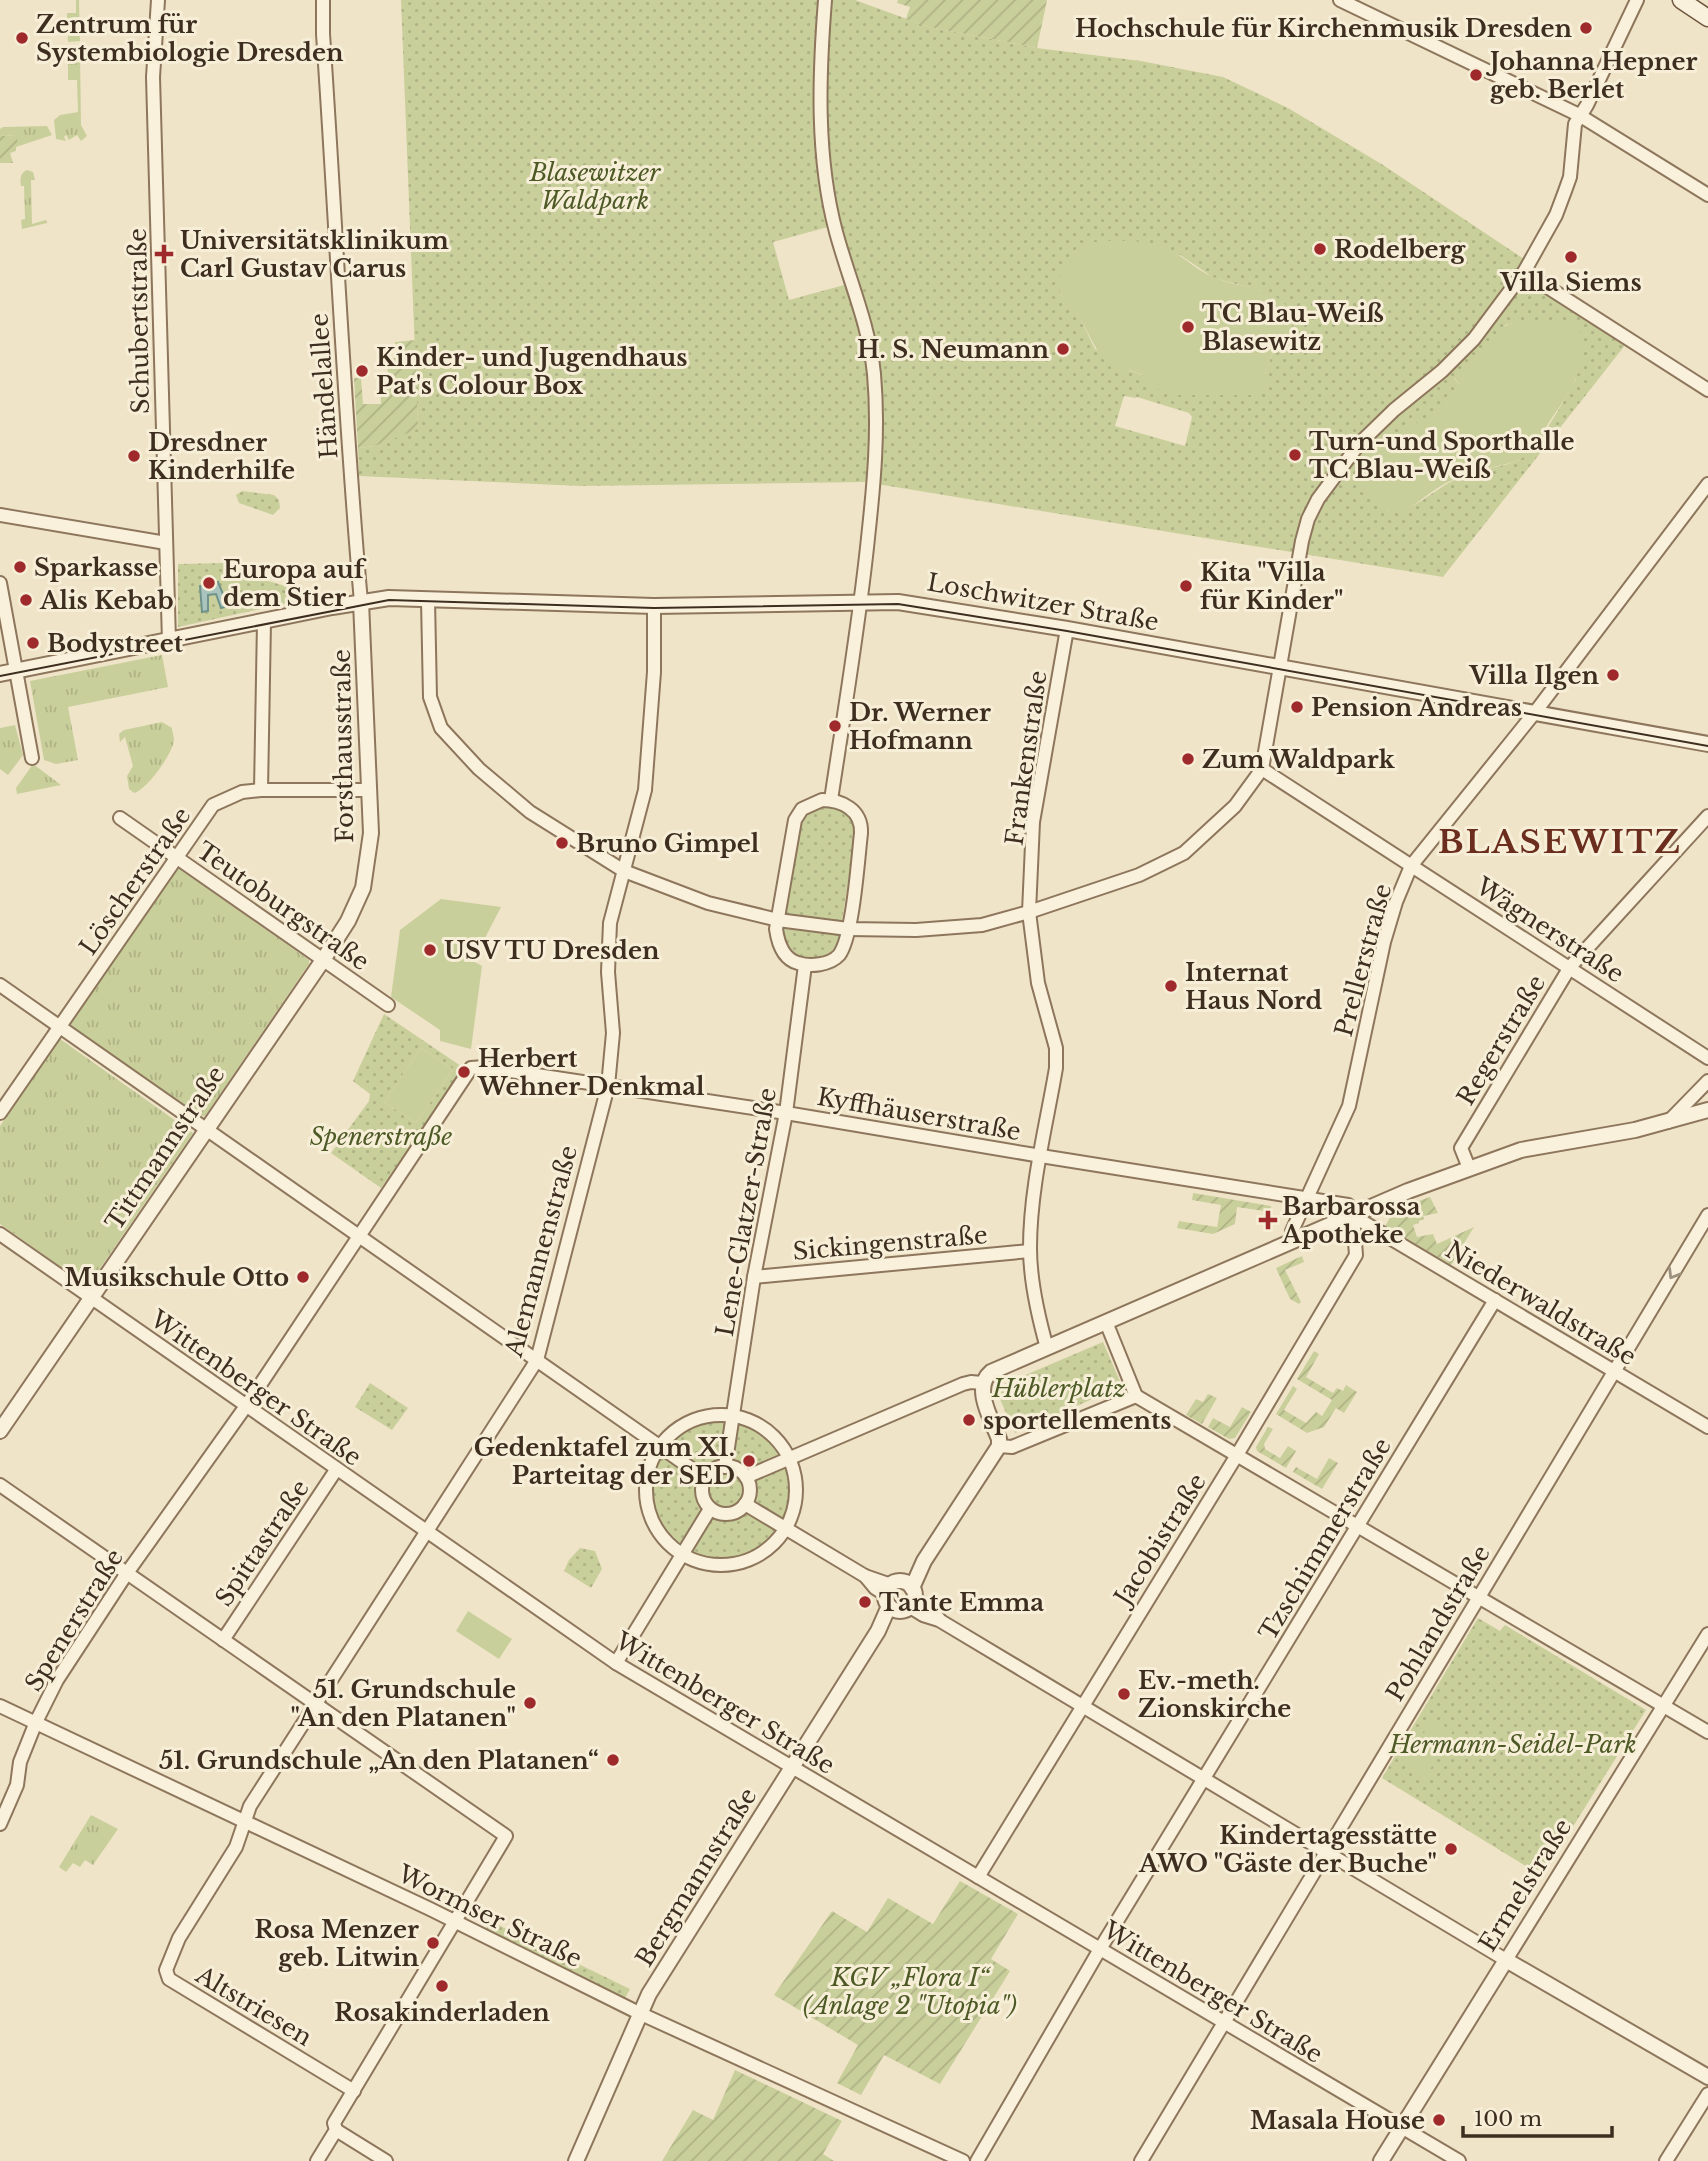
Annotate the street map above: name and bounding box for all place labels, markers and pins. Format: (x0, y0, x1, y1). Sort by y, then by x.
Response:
place label: Zentrum für Systembiologie Dresden (36, 10, 344, 67)
place label: Hochschule für Kirchenmusik Dresden (1075, 14, 1573, 43)
marker: Hochschule für Kirchenmusik Dresden (1578, 20, 1594, 36)
marker: Zentrum für Systembiologie Dresden (14, 30, 30, 46)
place label: Johanna Hepner geb. Berlet (1485, 47, 1698, 104)
marker: Johanna Hepner geb. Berlet (1468, 67, 1484, 83)
place label: Universitätsklinikum Carl Gustav Carus (180, 226, 449, 283)
place label: Rodelberg (1334, 235, 1467, 264)
marker: Rodelberg (1312, 241, 1328, 257)
marker: Universitätsklinikum Carl Gustav Carus (154, 244, 174, 264)
marker: Villa Siems (1563, 249, 1579, 265)
place label: Villa Siems (1499, 268, 1642, 297)
place label: TC Blau-Weiß Blasewitz (1202, 299, 1383, 356)
marker: TC Blau-Weiß Blasewitz (1180, 319, 1196, 335)
place label: H. S. Neumann (857, 335, 1050, 364)
marker: H. S. Neumann (1055, 341, 1071, 357)
place label: Kinder- und Jugendhaus Pat's Colour Box (376, 343, 687, 400)
marker: Kinder- und Jugendhaus Pat's Colour Box (354, 363, 370, 379)
place label: Turn-und Sporthalle TC Blau-Weiß (1309, 427, 1575, 484)
place label: Dresdner Kinderhilfe (148, 428, 295, 485)
marker: Turn-und Sporthalle TC Blau-Weiß (1287, 447, 1303, 463)
marker: Dresdner Kinderhilfe (126, 448, 142, 464)
place label: Sparkasse (34, 553, 158, 582)
place label: Europa auf dem Stier (223, 555, 367, 612)
place label: Kita "Villa für Kinder" (1200, 558, 1343, 615)
marker: Sparkasse (12, 559, 28, 575)
marker: Europa auf dem Stier (201, 575, 217, 591)
marker: Kita "Villa für Kinder" (1178, 578, 1194, 594)
place label: Alis Kebab (39, 586, 174, 615)
marker: Alis Kebab (18, 592, 34, 608)
place label: Bodystreet (47, 629, 184, 658)
marker: Bodystreet (25, 635, 41, 651)
place label: Villa Ilgen (1468, 661, 1600, 690)
marker: Villa Ilgen (1605, 667, 1621, 683)
place label: Pension Andreas (1311, 693, 1522, 722)
place label: Dr. Werner Hofmann (849, 698, 991, 755)
marker: Pension Andreas (1289, 699, 1305, 715)
marker: Dr. Werner Hofmann (827, 718, 843, 734)
place label: Zum Waldpark (1202, 745, 1396, 774)
marker: Zum Waldpark (1180, 751, 1196, 767)
place label: Bruno Gimpel (576, 829, 760, 858)
marker: Bruno Gimpel (554, 835, 570, 851)
place label: USV TU Dresden (444, 936, 660, 965)
marker: USV TU Dresden (422, 942, 438, 958)
place label: Internat Haus Nord (1185, 958, 1323, 1015)
marker: Internat Haus Nord (1163, 978, 1179, 994)
place label: Herbert Wehner Denkmal (477, 1044, 705, 1101)
marker: Herbert Wehner Denkmal (456, 1064, 472, 1080)
place label: Barbarossa Apotheke (1281, 1192, 1421, 1249)
marker: Barbarossa Apotheke (1260, 1212, 1276, 1228)
place label: Musikschule Otto (65, 1263, 289, 1292)
marker: Musikschule Otto (295, 1269, 311, 1285)
place label: sportellements (983, 1406, 1171, 1435)
marker: sportellements (961, 1412, 977, 1428)
place label: Gedenktafel zum XI. Parteitag der SED (474, 1433, 735, 1490)
marker: Gedenktafel zum XI. Parteitag der SED (741, 1453, 757, 1469)
place label: Tante Emma (879, 1588, 1044, 1617)
marker: Tante Emma (857, 1594, 873, 1610)
place label: Ev.-meth. Zionskirche (1138, 1666, 1291, 1723)
place label: 51. Grundschule "An den Platanen" (290, 1675, 516, 1732)
marker: Ev.-meth. Zionskirche (1116, 1686, 1132, 1702)
marker: 51. Grundschule "An den Platanen" (522, 1695, 538, 1711)
place label: 51. Grundschule „An den Platanen“ (159, 1746, 599, 1775)
marker: 51. Grundschule „An den Platanen“ (605, 1752, 621, 1768)
place label: Kindertagesstätte AWO "Gäste der Buche" (1138, 1821, 1437, 1878)
marker: Kindertagesstätte AWO "Gäste der Buche" (1443, 1841, 1459, 1857)
place label: Rosa Menzer geb. Litwin (254, 1915, 420, 1972)
marker: Rosa Menzer geb. Litwin (425, 1935, 441, 1951)
marker: Rosakinderladen (434, 1978, 450, 1994)
place label: Rosakinderladen (334, 1998, 550, 2027)
place label: Masala House (1250, 2106, 1425, 2135)
marker: Masala House (1431, 2112, 1447, 2128)

